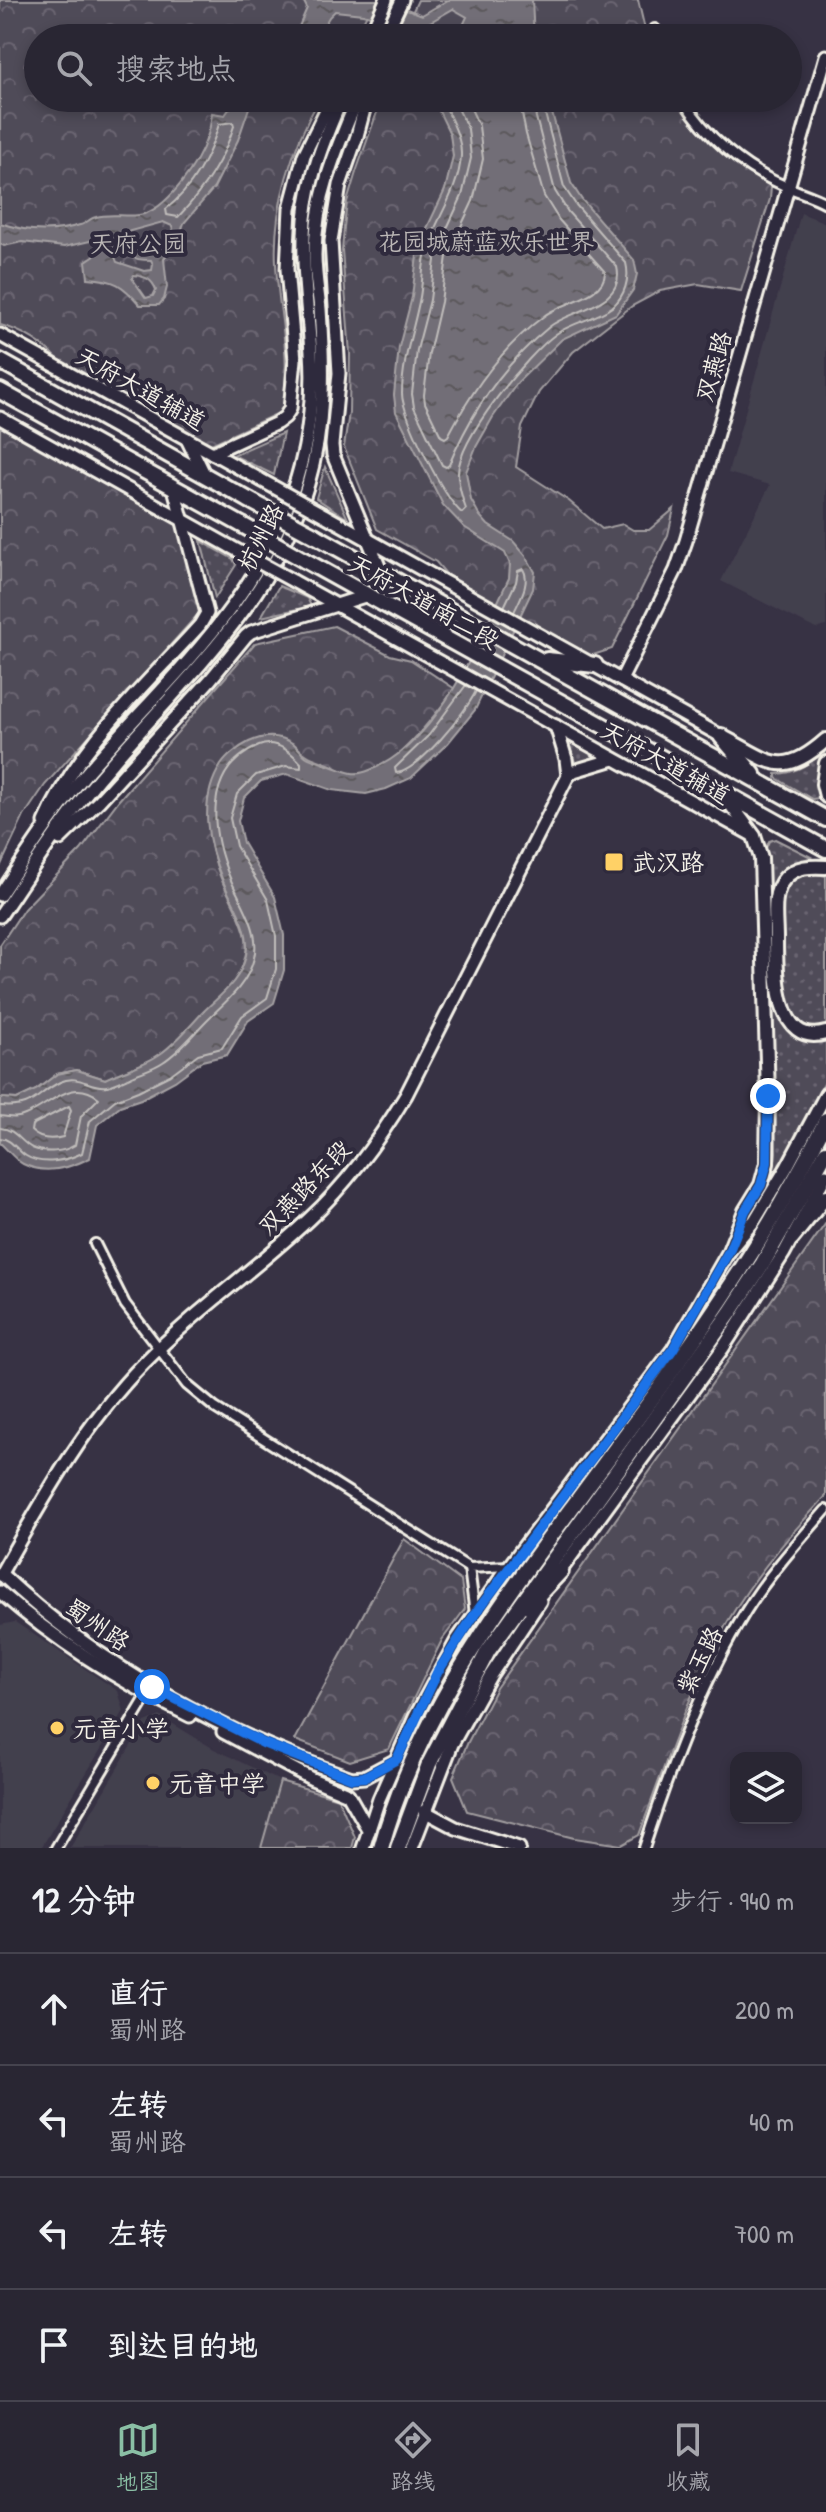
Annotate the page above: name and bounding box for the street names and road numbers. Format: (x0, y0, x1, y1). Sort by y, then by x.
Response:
street label: 双燕路 (688, 327, 738, 405)
street label: 天府大道辅道 (70, 339, 212, 437)
street label: 杭州路 (229, 498, 291, 576)
street label: 天府大道南二段 (343, 546, 505, 656)
street label: 天府大道辅道 (595, 713, 737, 811)
street label: 双燕路东段 (251, 1133, 357, 1241)
street label: 蜀州路 (59, 1590, 137, 1658)
street label: 紫玉路 (668, 1621, 730, 1699)

